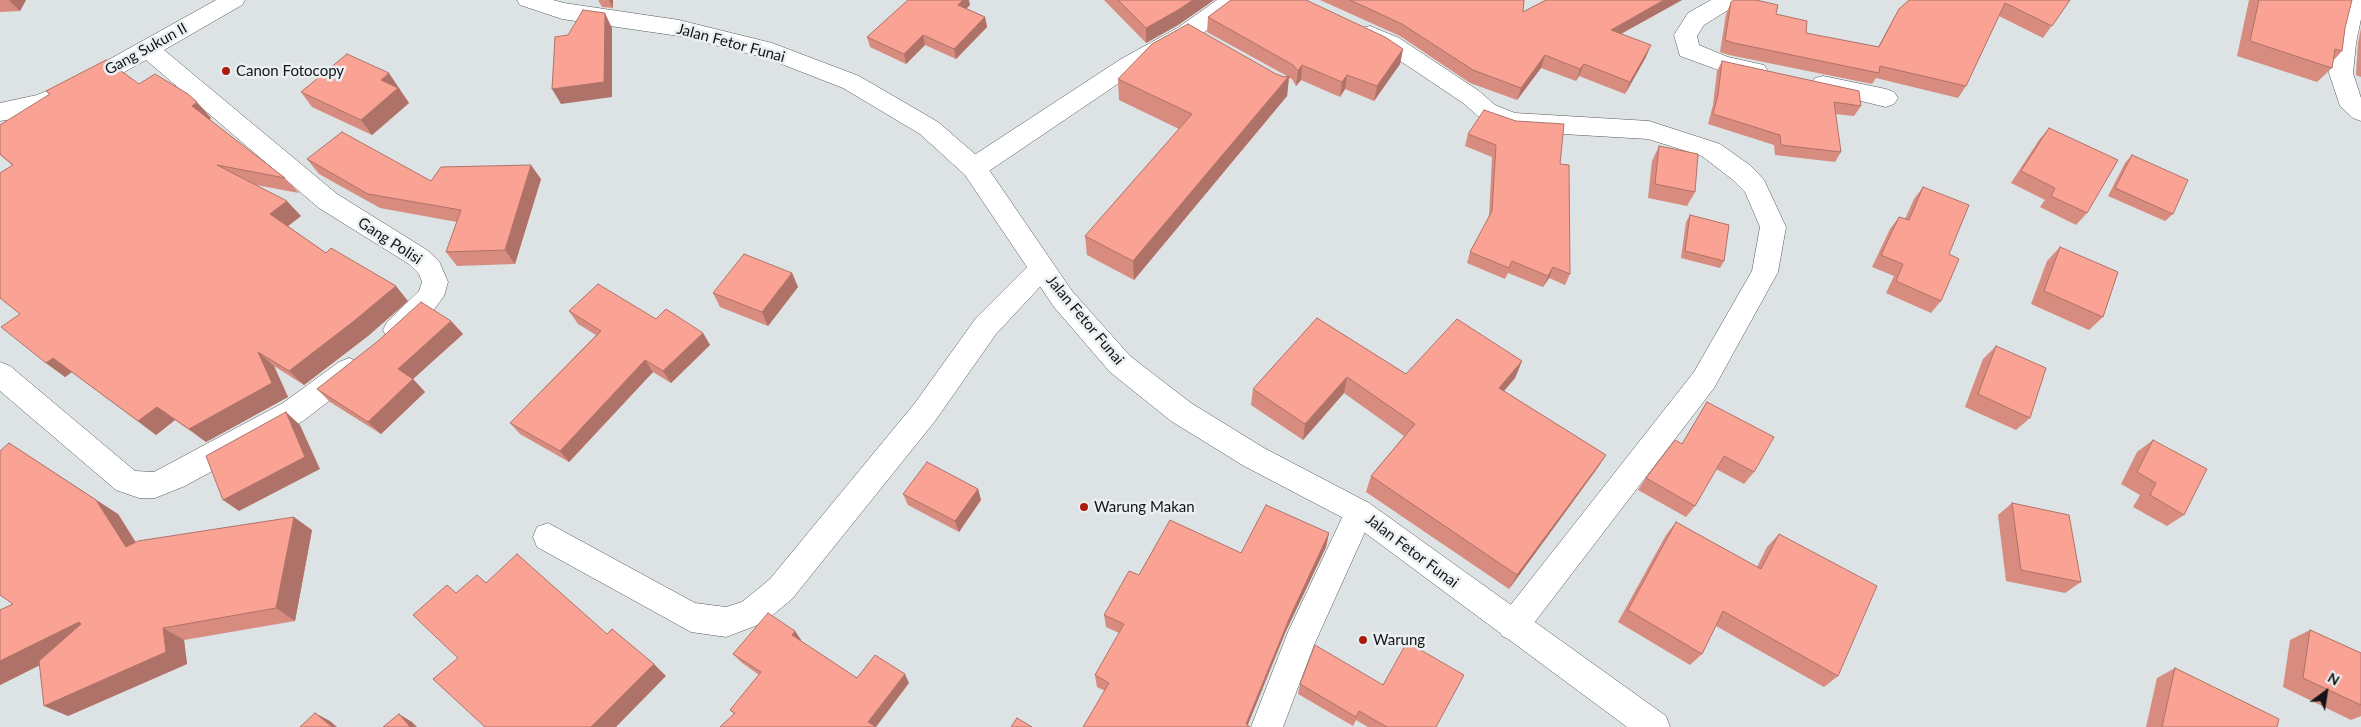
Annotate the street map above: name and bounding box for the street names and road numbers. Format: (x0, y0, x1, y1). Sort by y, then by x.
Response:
street label: Gang Sukun II (102, 19, 190, 79)
street label: Jalan Fetor Funai (675, 20, 787, 66)
street label: Gang Polisi (355, 214, 425, 268)
street label: Jalan Fetor Funai (1042, 272, 1128, 368)
street label: Jalan Fetor Funai (1362, 510, 1462, 592)

